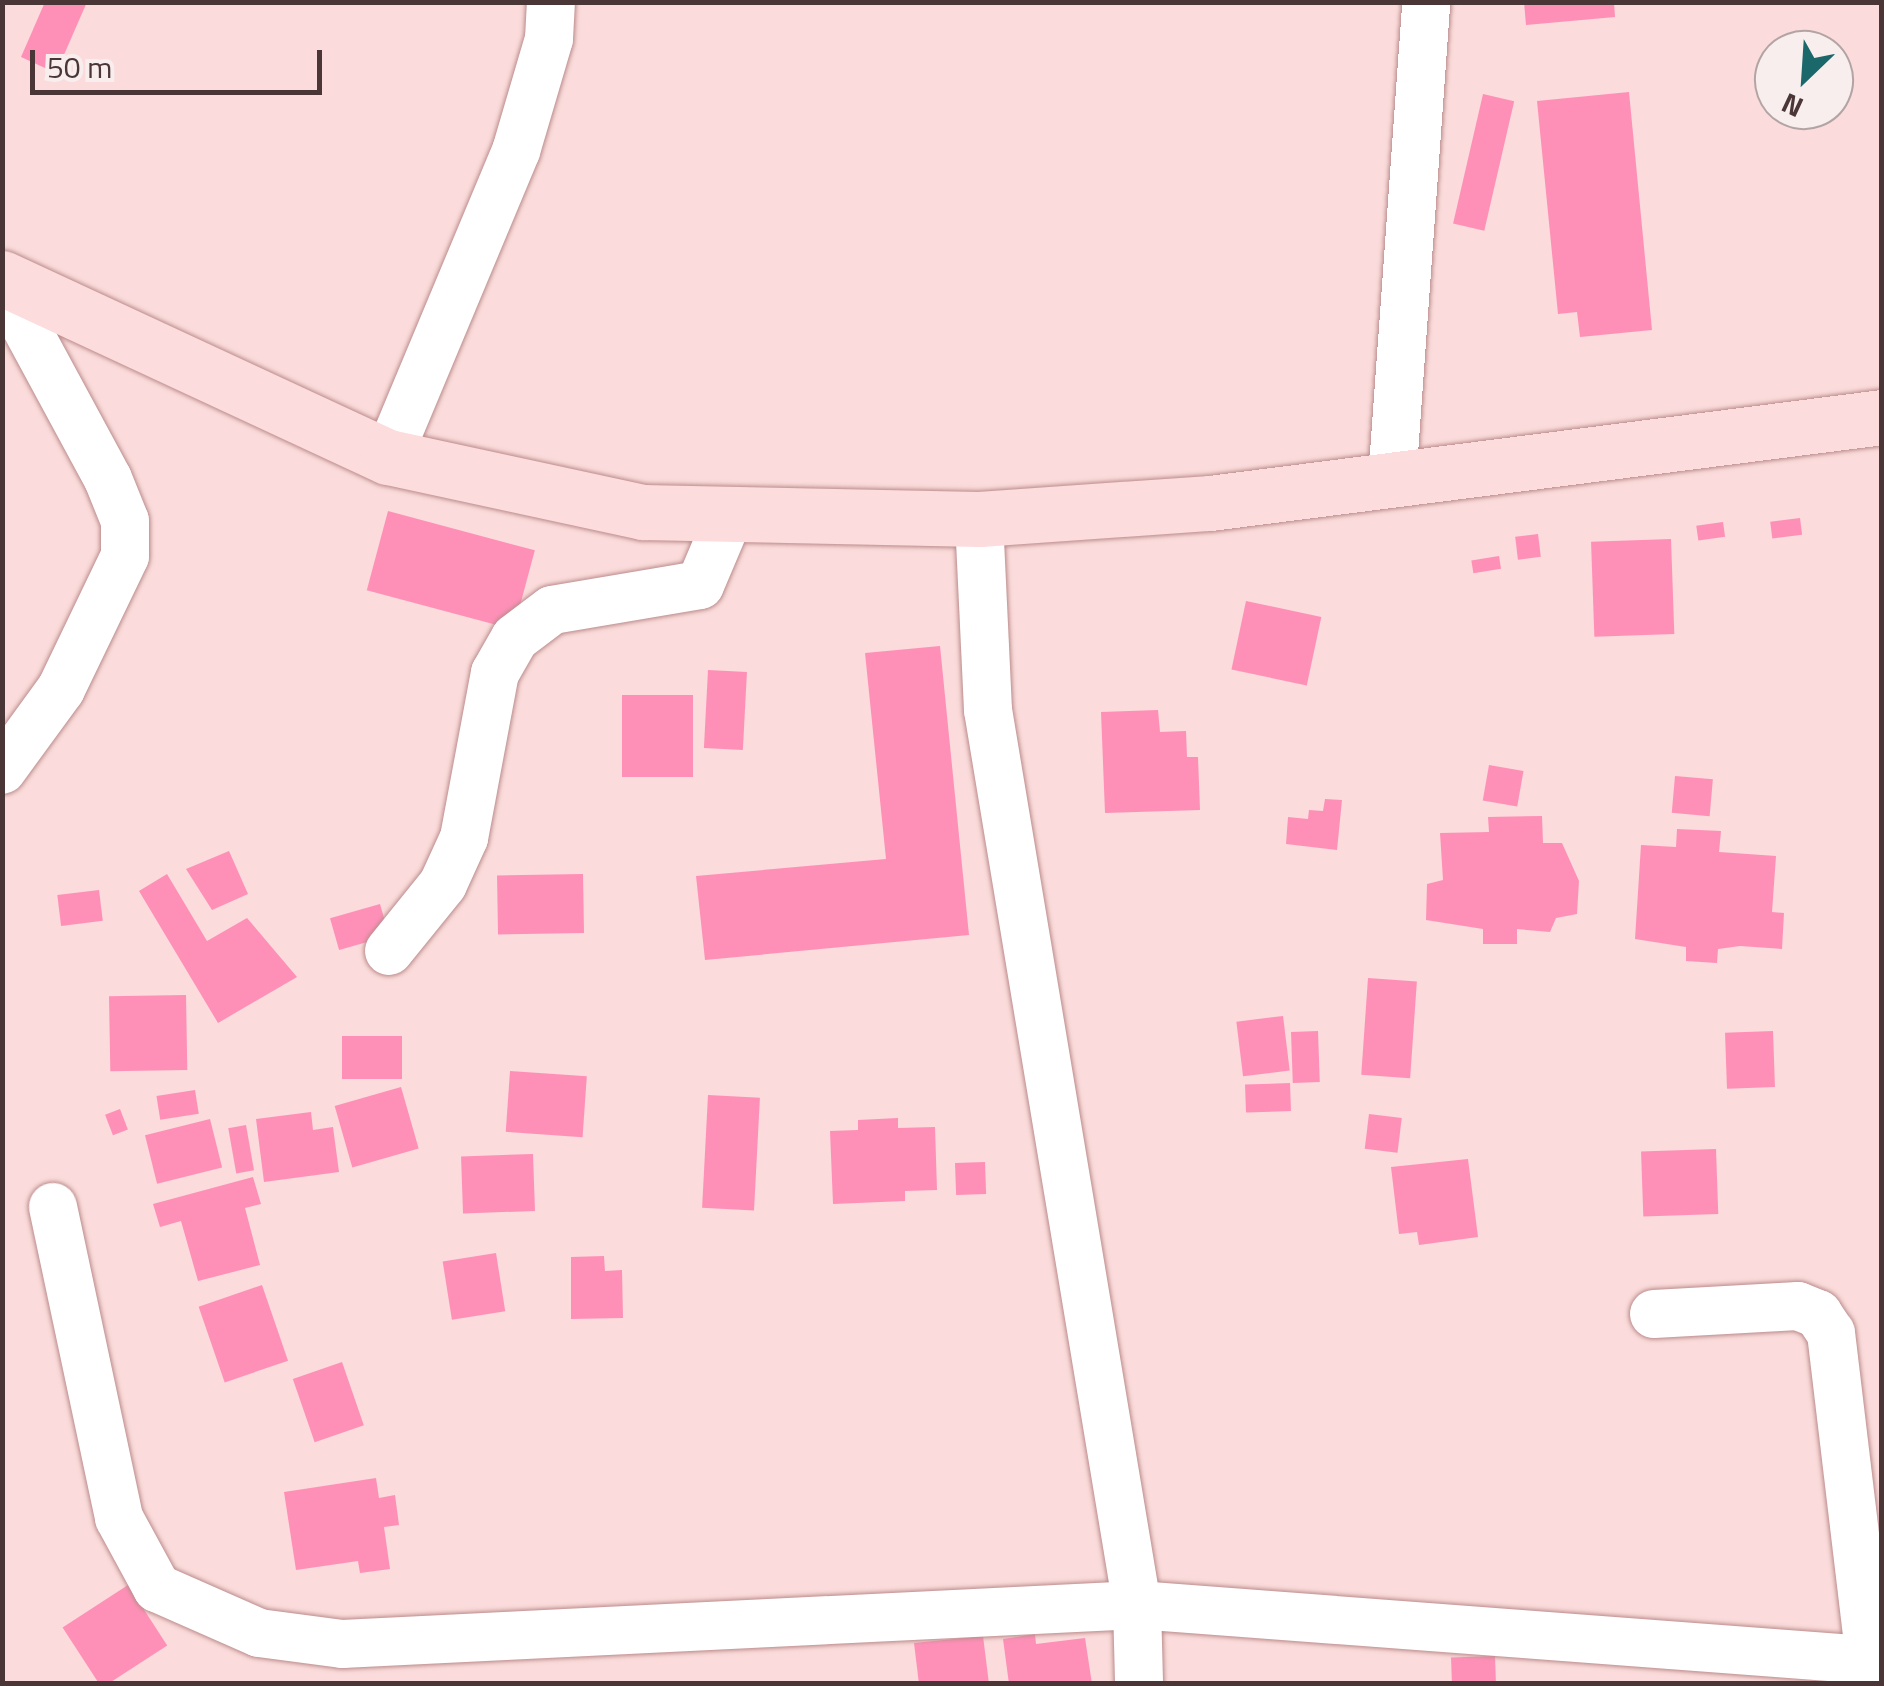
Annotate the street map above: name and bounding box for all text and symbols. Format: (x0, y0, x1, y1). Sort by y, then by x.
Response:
scale bar (35, 30, 328, 92)
north arrow (1754, 30, 1854, 130)
text: 50 m (47, 44, 112, 90)
text: N (1774, 82, 1810, 129)

